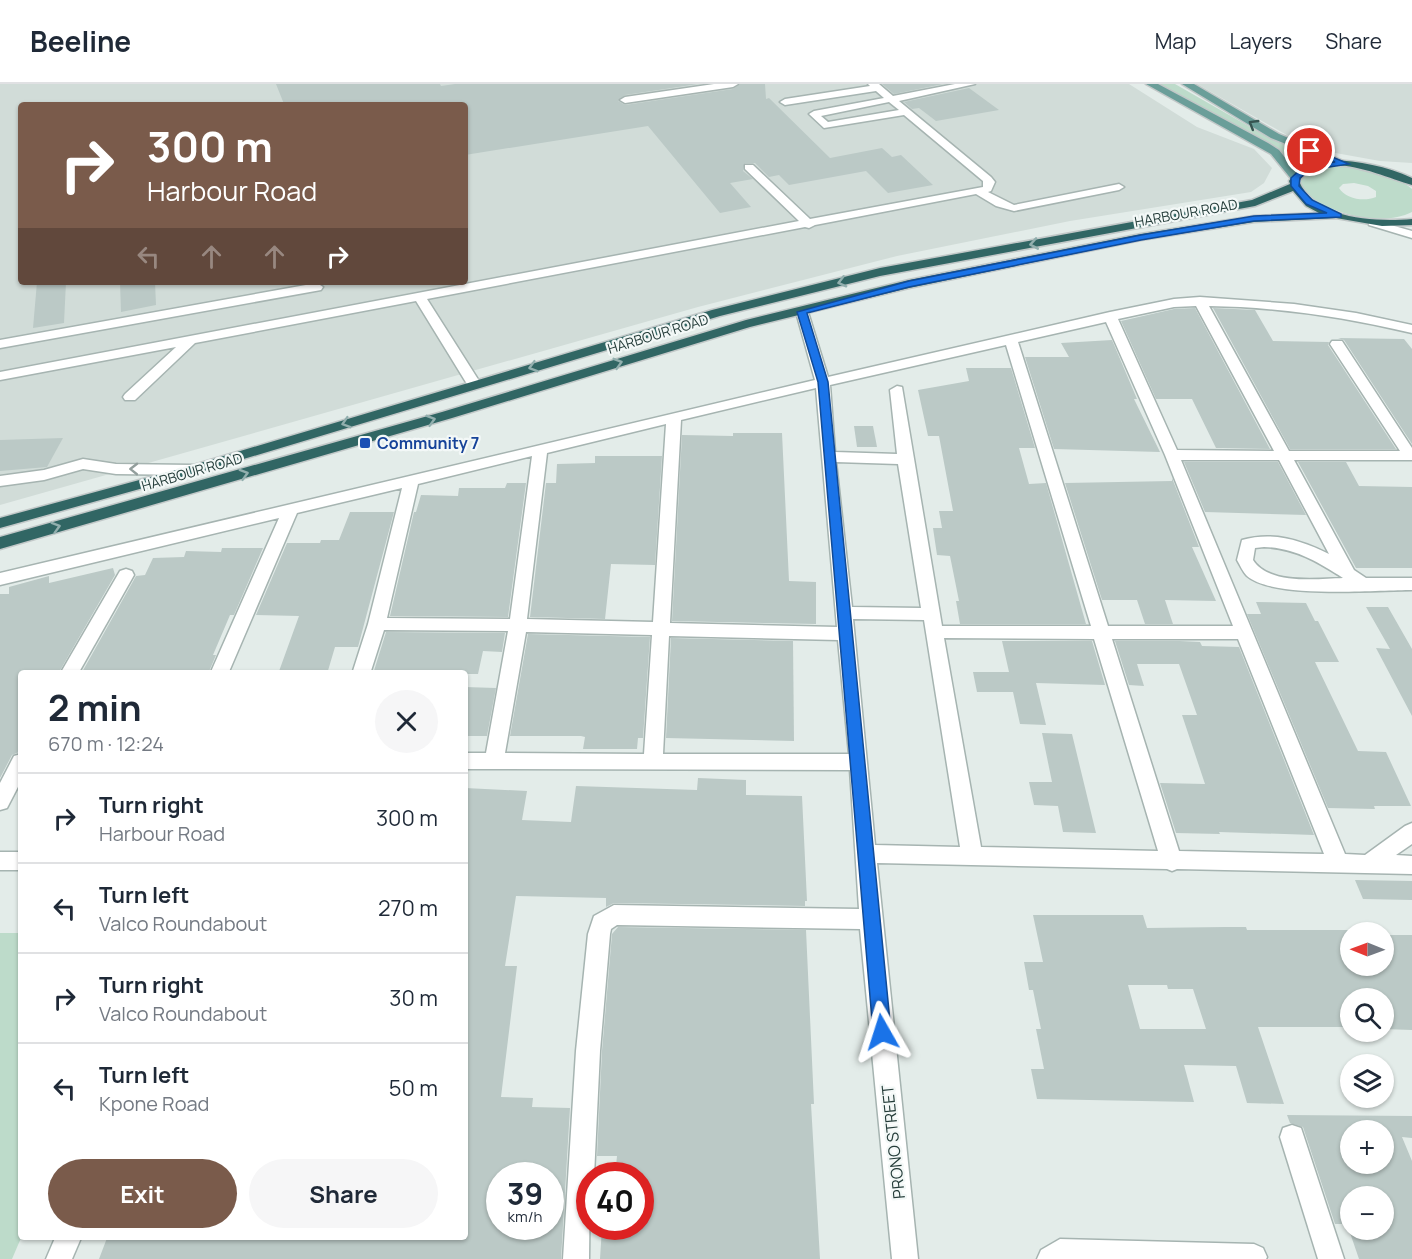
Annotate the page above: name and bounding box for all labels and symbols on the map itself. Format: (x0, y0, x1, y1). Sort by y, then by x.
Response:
one-way arrow (1249, 119, 1259, 131)
pin (1284, 125, 1335, 176)
street label: HARBOUR ROAD (1133, 194, 1239, 231)
one-way arrow (1029, 237, 1039, 250)
one-way arrow (838, 274, 848, 287)
street label: HARBOUR ROAD (605, 309, 711, 358)
one-way arrow (612, 358, 623, 370)
one-way arrow (528, 360, 539, 372)
one-way arrow (425, 415, 436, 427)
one-way arrow (341, 416, 352, 428)
place label: Community 7 (377, 432, 479, 454)
marker: Community 7 (358, 436, 372, 450)
street label: HARBOUR ROAD (139, 448, 245, 495)
one-way arrow (129, 463, 138, 475)
one-way arrow (238, 469, 249, 481)
one-way arrow (50, 522, 61, 534)
north arrow (1340, 922, 1394, 976)
position arrow (850, 1000, 914, 1064)
street label: PRONO STREET (876, 1084, 910, 1200)
speed limit sign: 40 (576, 1162, 654, 1240)

